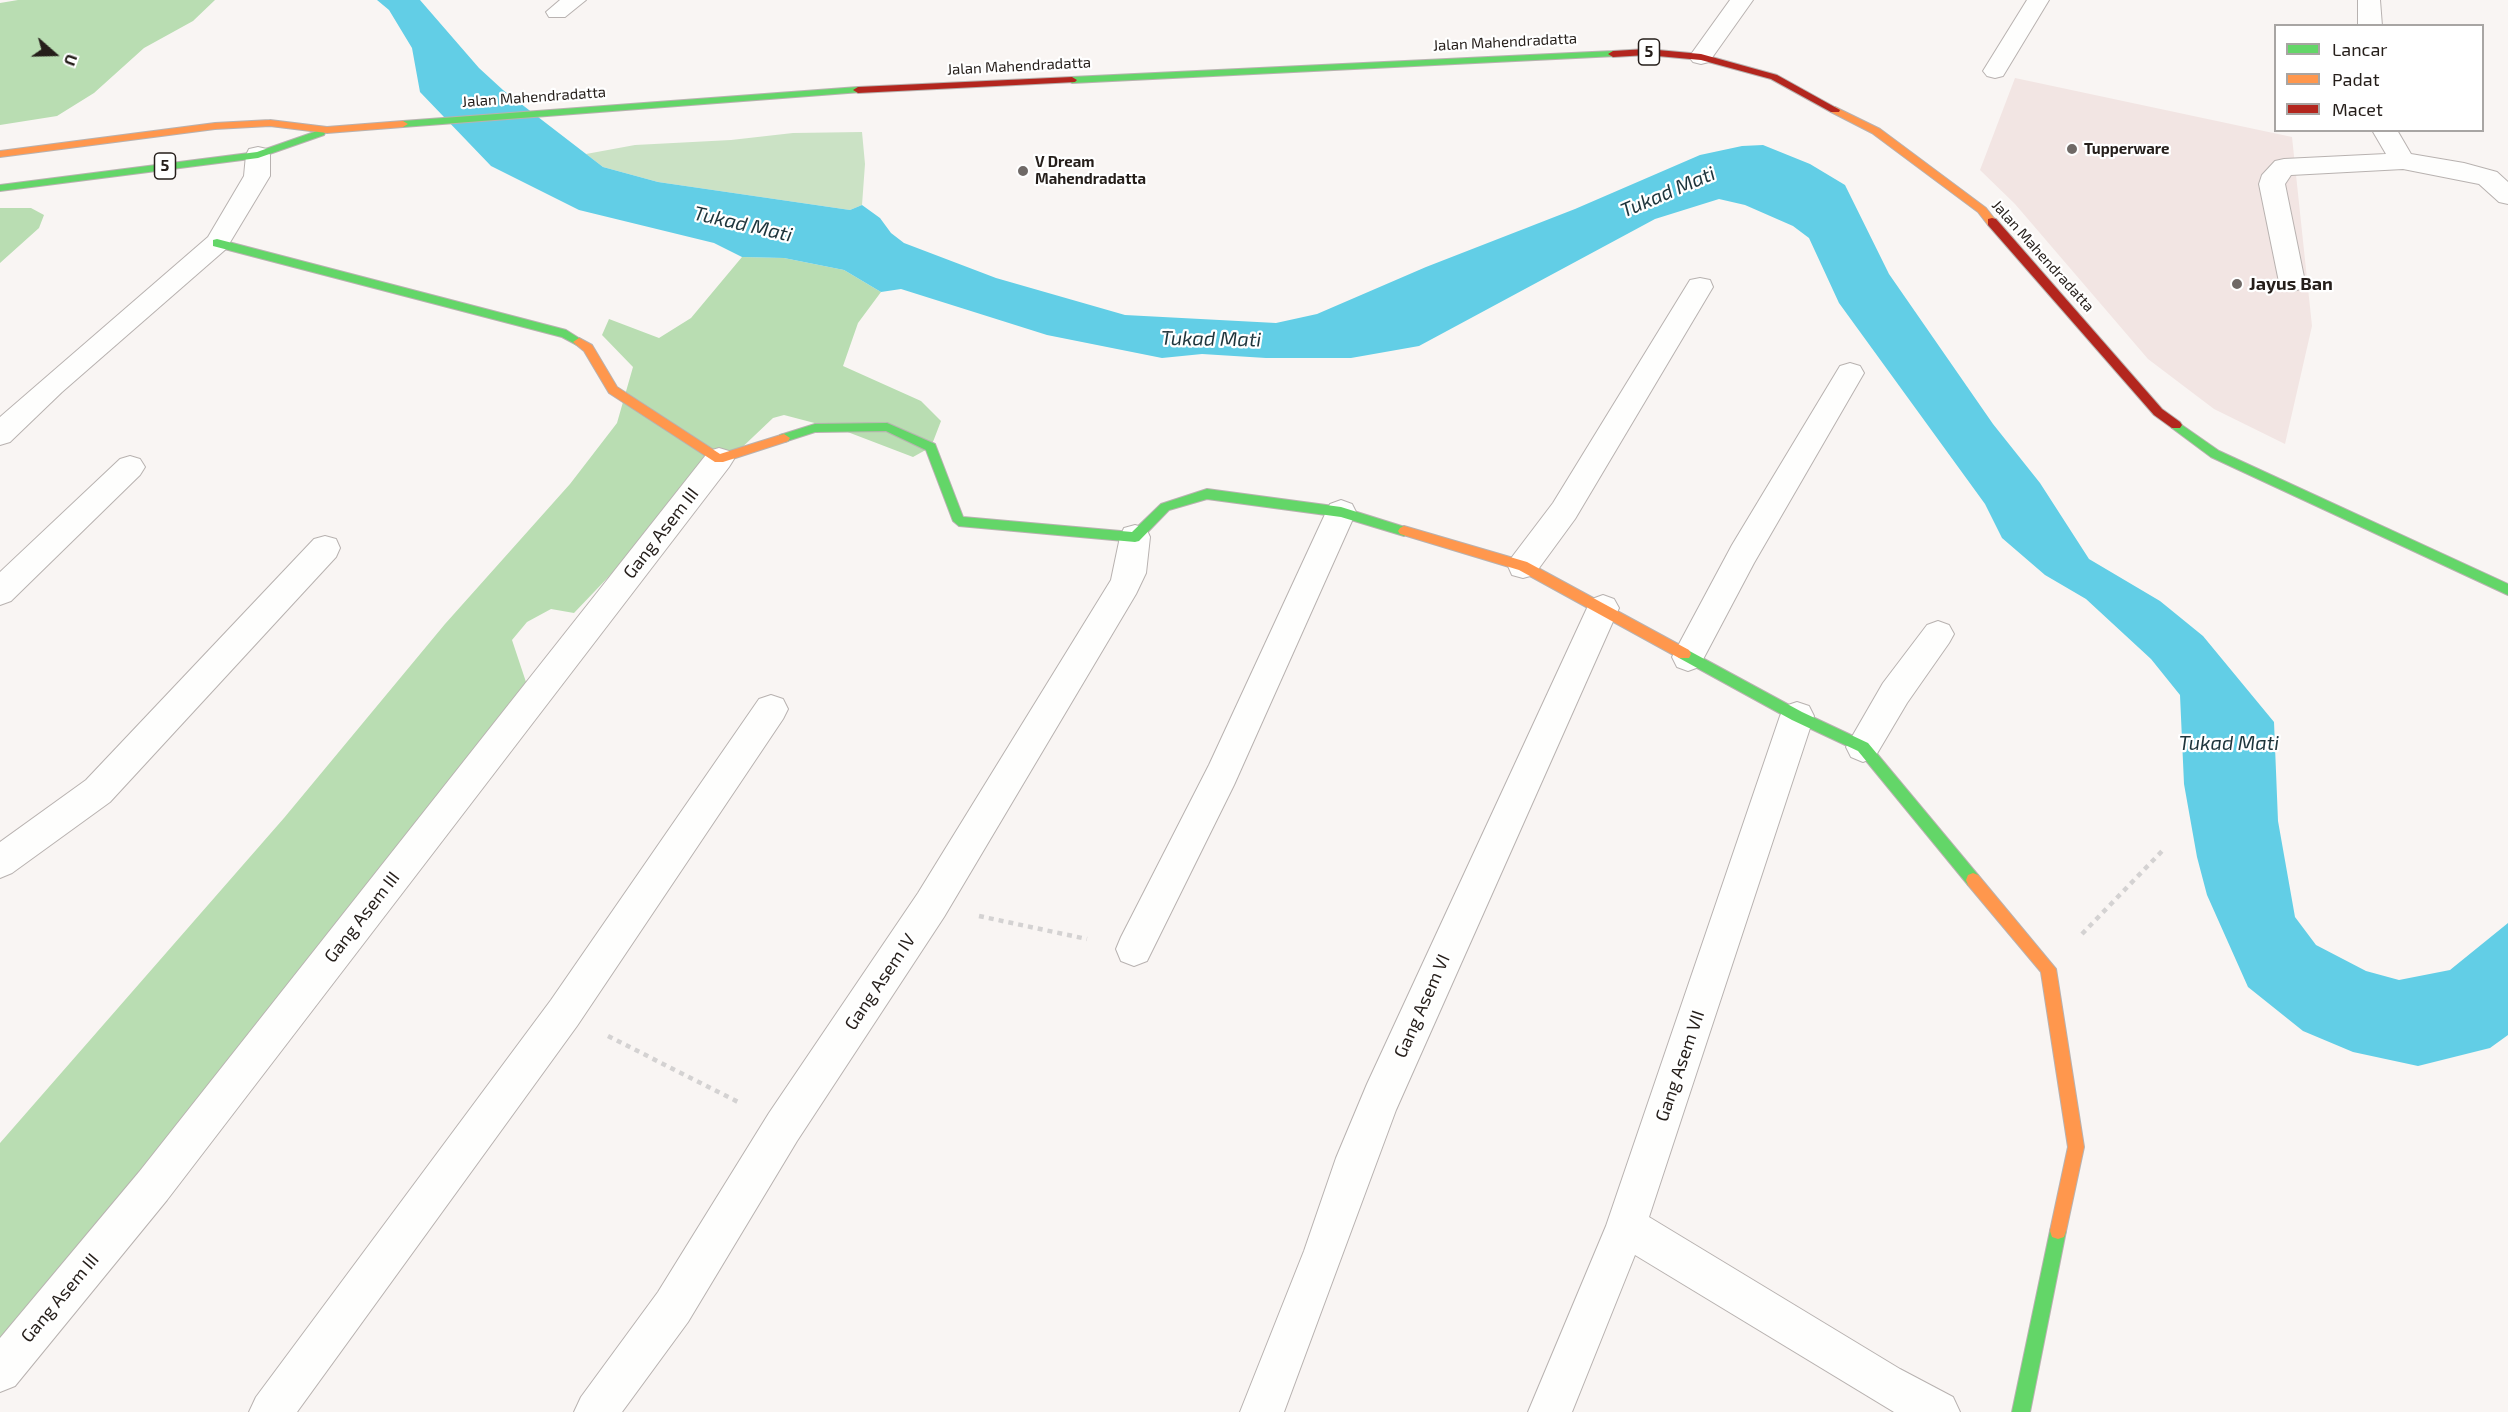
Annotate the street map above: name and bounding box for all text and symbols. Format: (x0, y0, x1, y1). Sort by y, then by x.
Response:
north arrow (24, 24, 84, 84)
legend (2274, 24, 2484, 132)
street label: Jalan Mahendradatta (1432, 29, 1578, 55)
text: Lancar (2332, 38, 2388, 60)
road number: 5 (1638, 39, 1660, 65)
text: U (61, 52, 82, 69)
street label: Jalan Mahendradatta (946, 53, 1092, 79)
text: Padat (2332, 68, 2379, 90)
street label: Jalan Mahendradatta (461, 83, 607, 111)
text: Macet (2332, 98, 2383, 120)
place label: Tupperware (2084, 140, 2170, 158)
marker: Tupperware (2065, 142, 2079, 156)
road number: 5 (154, 153, 176, 179)
place label: V Dream Mahendradatta (1035, 153, 1146, 188)
water label: Tukad Mati (1617, 161, 1719, 223)
marker: V Dream Mahendradatta (1016, 164, 1030, 178)
street label: Jalan Mahendradatta (1988, 196, 2098, 316)
water label: Tukad Mati (691, 201, 795, 247)
place label: Jayus Ban (2249, 273, 2333, 295)
marker: Jayus Ban (2230, 277, 2244, 291)
water label: Tukad Mati (1161, 326, 1261, 352)
street label: Gang Asem III (619, 483, 703, 583)
water label: Tukad Mati (2179, 731, 2279, 755)
street label: Gang Asem III (320, 867, 404, 967)
street label: Gang Asem IV (840, 930, 920, 1034)
street label: Gang Asem VI (1390, 951, 1454, 1061)
street label: Gang Asem VII (1651, 1008, 1709, 1124)
street label: Gang Asem III (16, 1249, 104, 1347)

